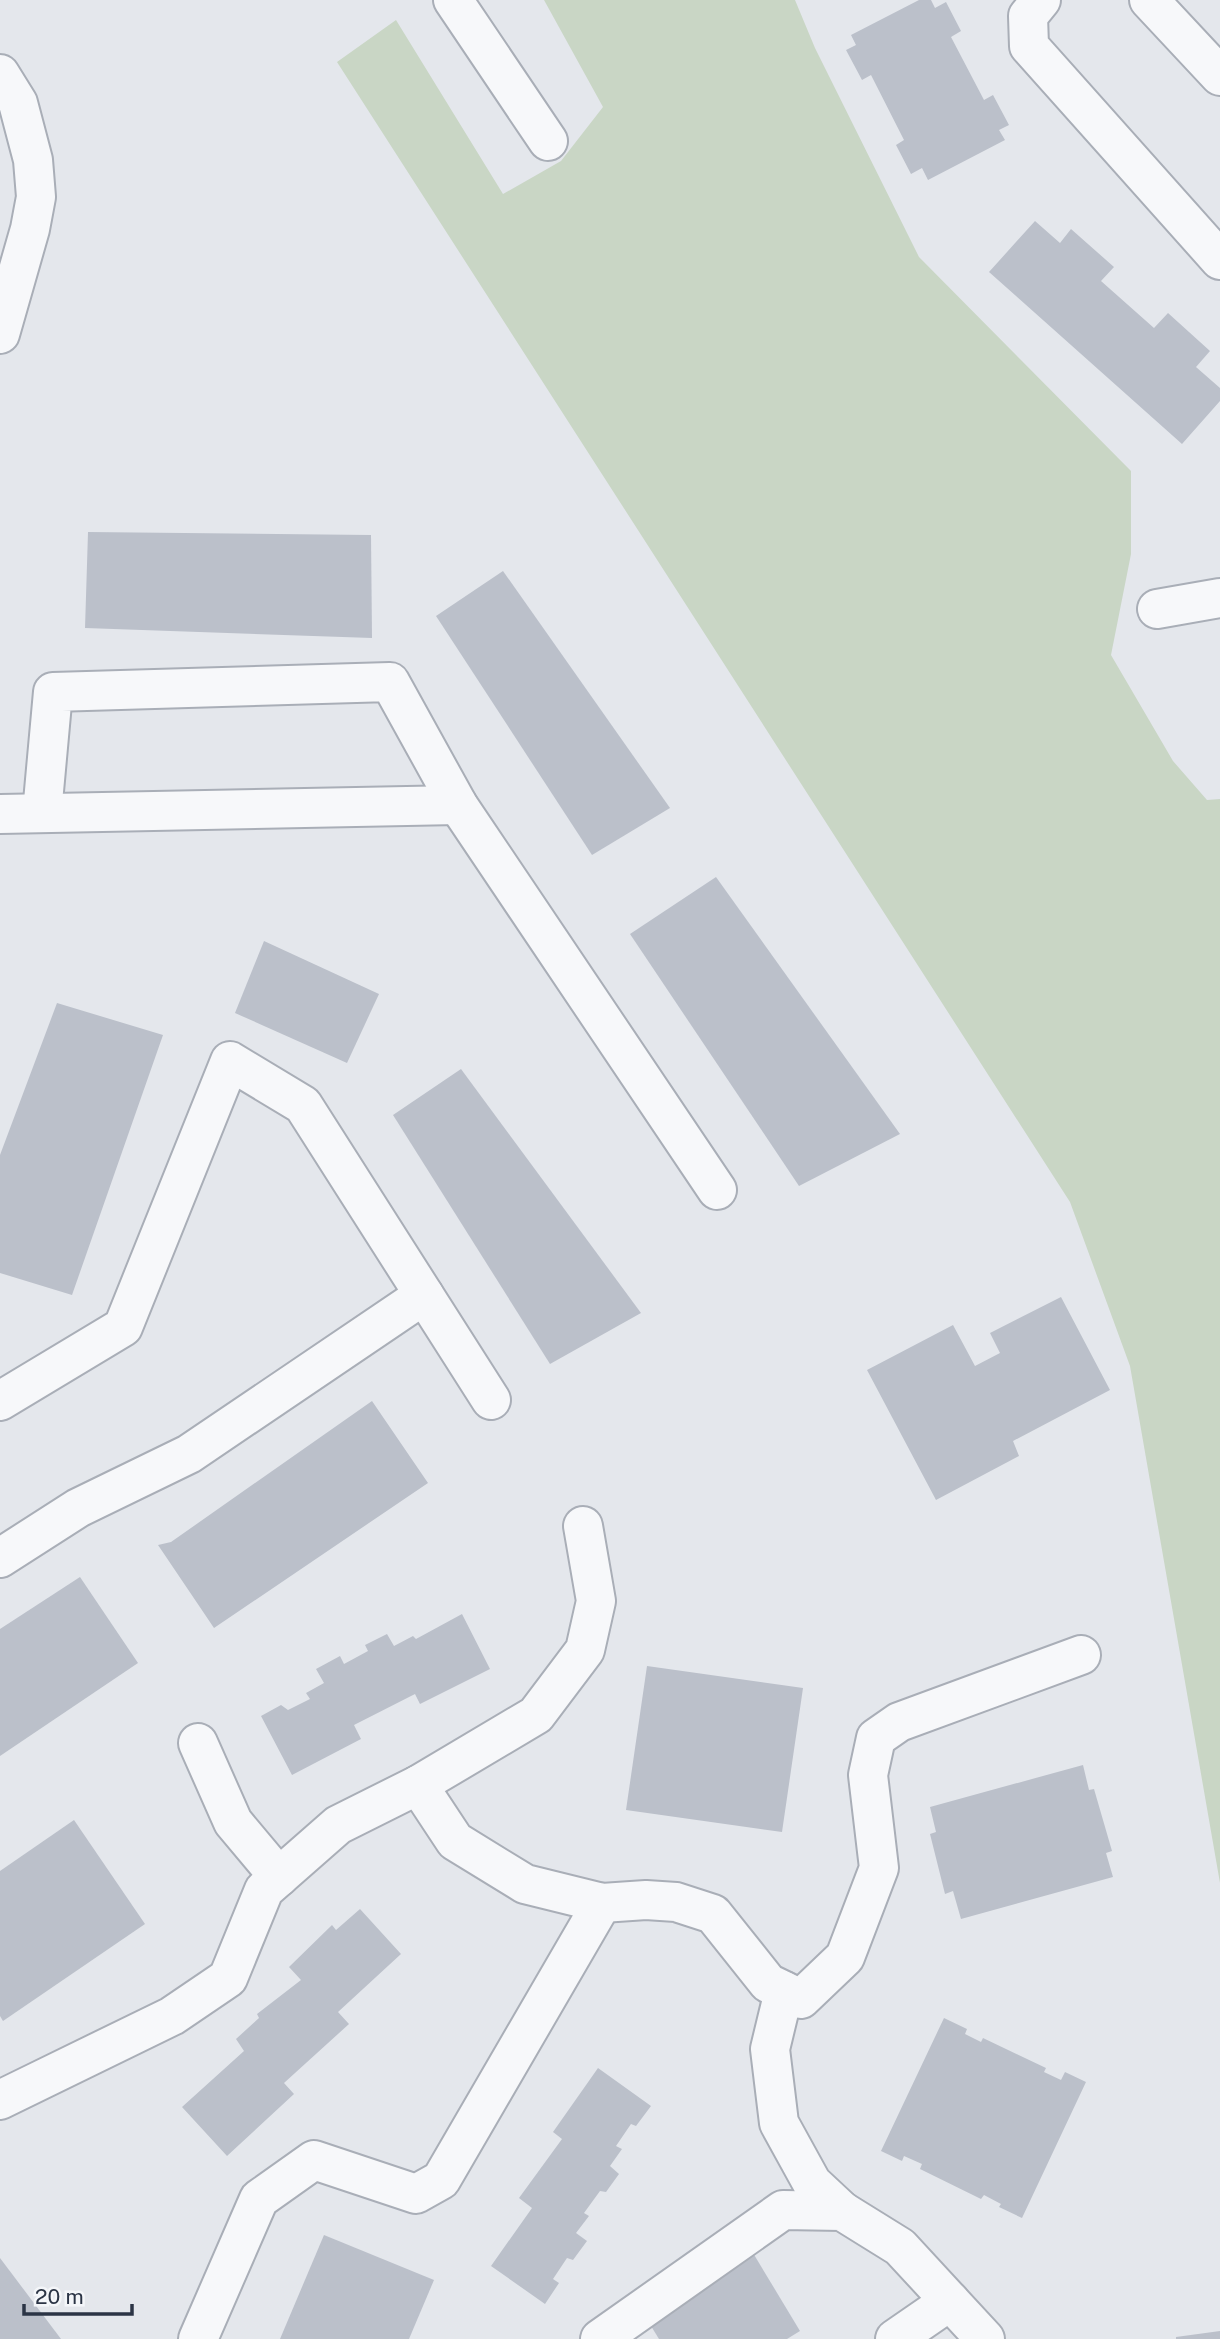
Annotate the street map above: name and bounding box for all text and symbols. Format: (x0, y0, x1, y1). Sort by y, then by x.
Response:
scale bar (24, 2272, 133, 2316)
text: 20 m (35, 2284, 84, 2309)

